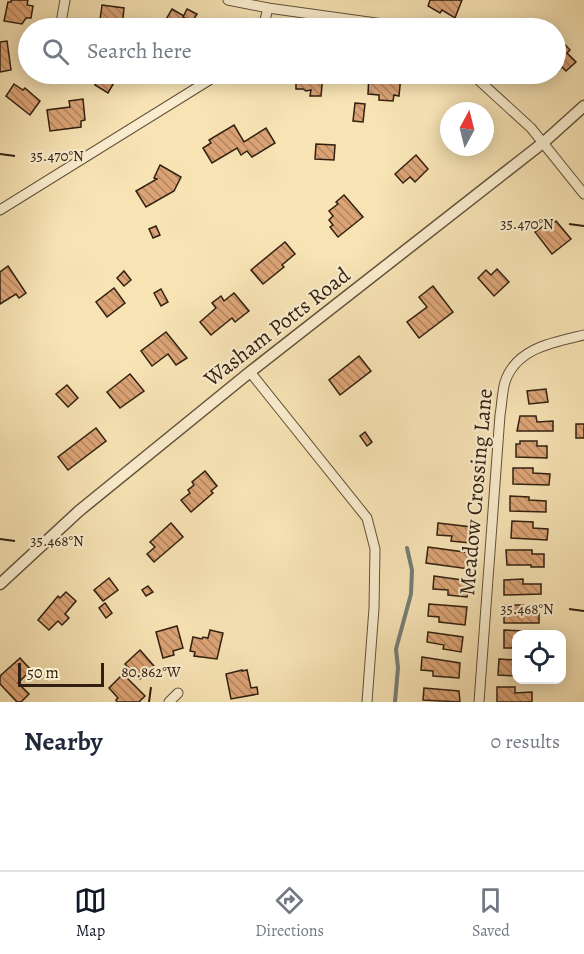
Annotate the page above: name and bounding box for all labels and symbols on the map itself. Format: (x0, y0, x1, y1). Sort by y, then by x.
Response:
north arrow (440, 102, 494, 156)
text: 35.470°N (30, 146, 84, 166)
text: 35.470°N (500, 214, 554, 234)
street label: Washam Potts Road (197, 260, 357, 394)
street label: Meadow Crossing Lane (452, 387, 500, 597)
text: 35.468°N (30, 531, 84, 551)
text: 35.468°N (500, 599, 554, 619)
scale bar (18, 660, 104, 688)
text: 80.862°W (121, 662, 181, 682)

